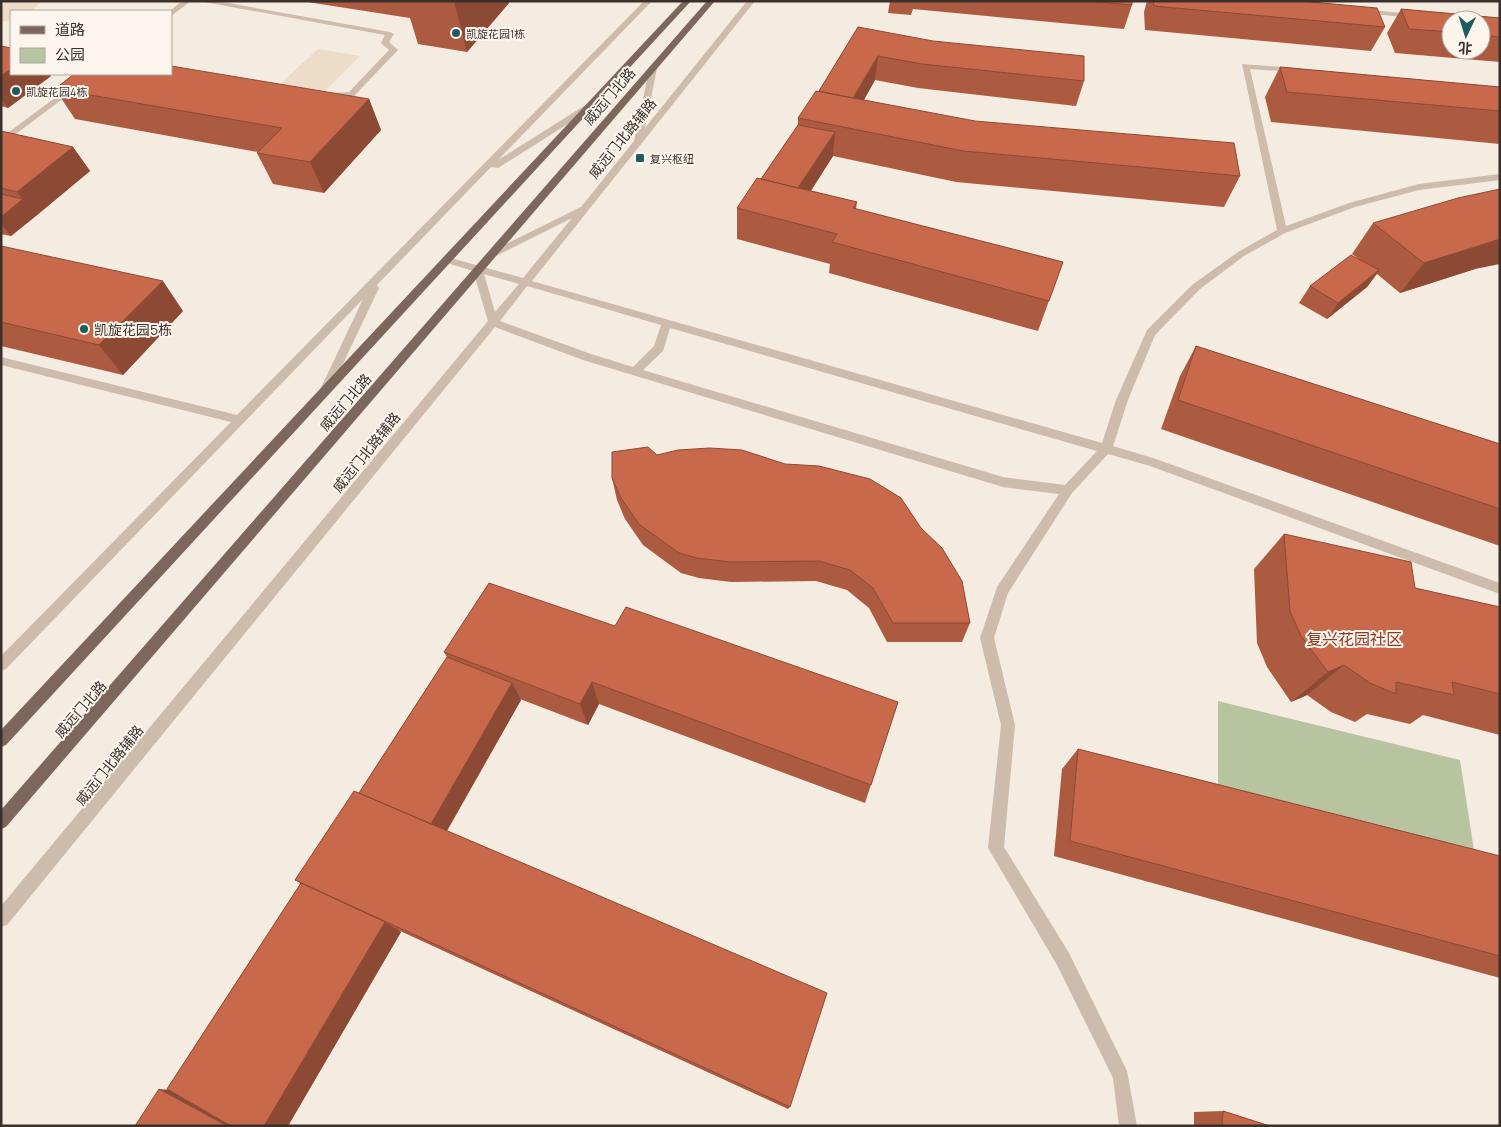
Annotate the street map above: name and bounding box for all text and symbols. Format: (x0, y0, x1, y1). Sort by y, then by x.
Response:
legend (10, 10, 172, 75)
north arrow (1441, 10, 1491, 60)
text: 道路 (55, 19, 85, 40)
place label: 凯旋花园1栋 (466, 26, 525, 41)
marker: 凯旋花园1栋 (450, 27, 462, 39)
text: 北 (1457, 39, 1473, 58)
text: 公园 (55, 44, 85, 65)
street label: 威远门北路 (579, 63, 639, 129)
place label: 凯旋花园4栋 (26, 84, 87, 99)
marker: 凯旋花园4栋 (10, 85, 22, 97)
street label: 威远门北路辅路 (584, 94, 660, 182)
place label: 复兴枢纽 (650, 151, 694, 166)
marker: 复兴枢纽 (634, 152, 646, 164)
place label: 凯旋花园5栋 (94, 320, 172, 339)
marker: 凯旋花园5栋 (78, 323, 90, 335)
street label: 威远门北路 (315, 369, 375, 435)
street label: 威远门北路辅路 (328, 408, 404, 496)
district label: 复兴花园社区 (1306, 628, 1402, 650)
street label: 威远门北路 (50, 676, 110, 742)
street label: 威远门北路辅路 (71, 721, 147, 809)

